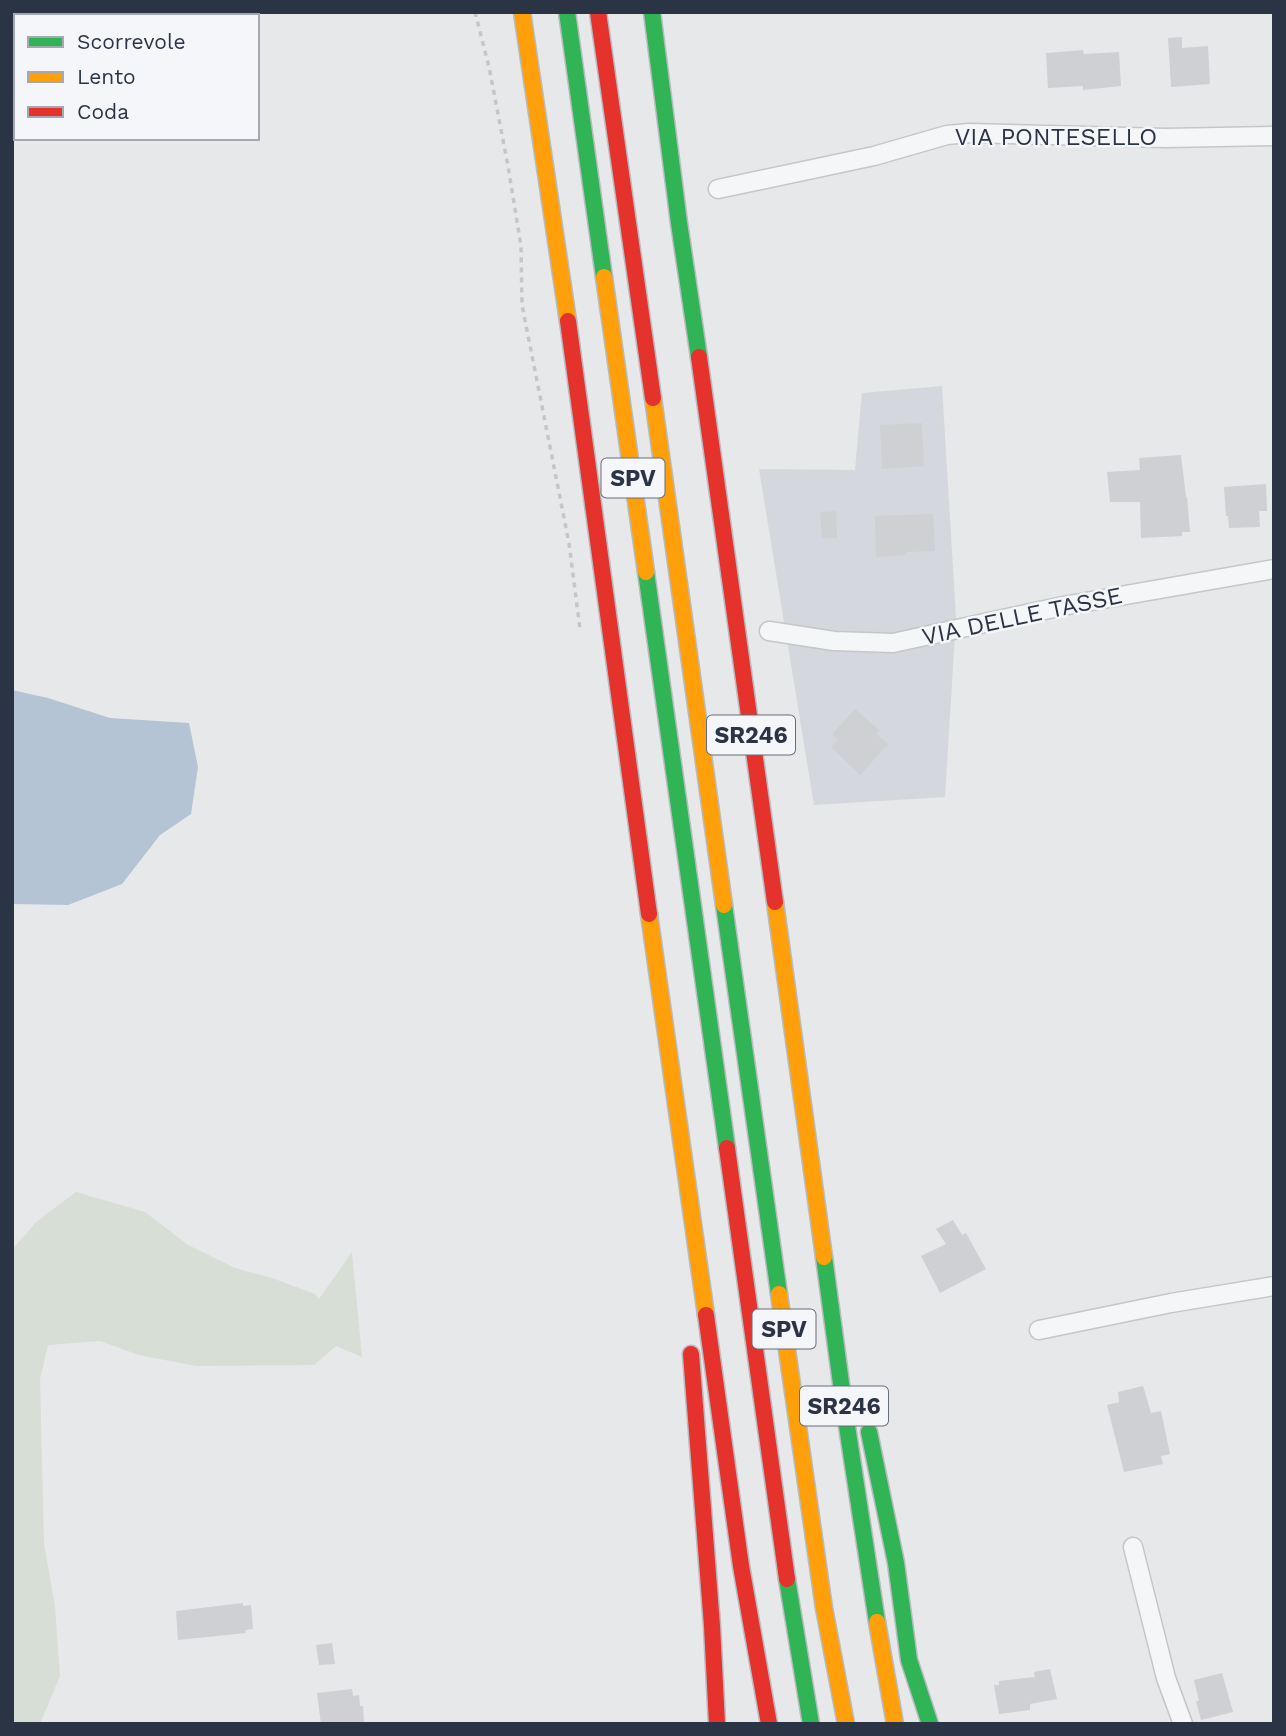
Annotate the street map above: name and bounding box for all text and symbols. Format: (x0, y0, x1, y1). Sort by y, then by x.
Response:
legend (14, 14, 259, 140)
text: Scorrevole (77, 29, 186, 54)
text: Lento (77, 64, 136, 89)
text: Coda (77, 99, 129, 124)
street label: VIA PONTESELLO (955, 123, 1157, 151)
road number: SPV (602, 458, 664, 498)
street label: VIA DELLE TASSE (919, 581, 1125, 651)
road number: SR246 (707, 716, 795, 754)
road number: SPV (752, 1310, 816, 1348)
road number: SR246 (800, 1386, 888, 1426)

